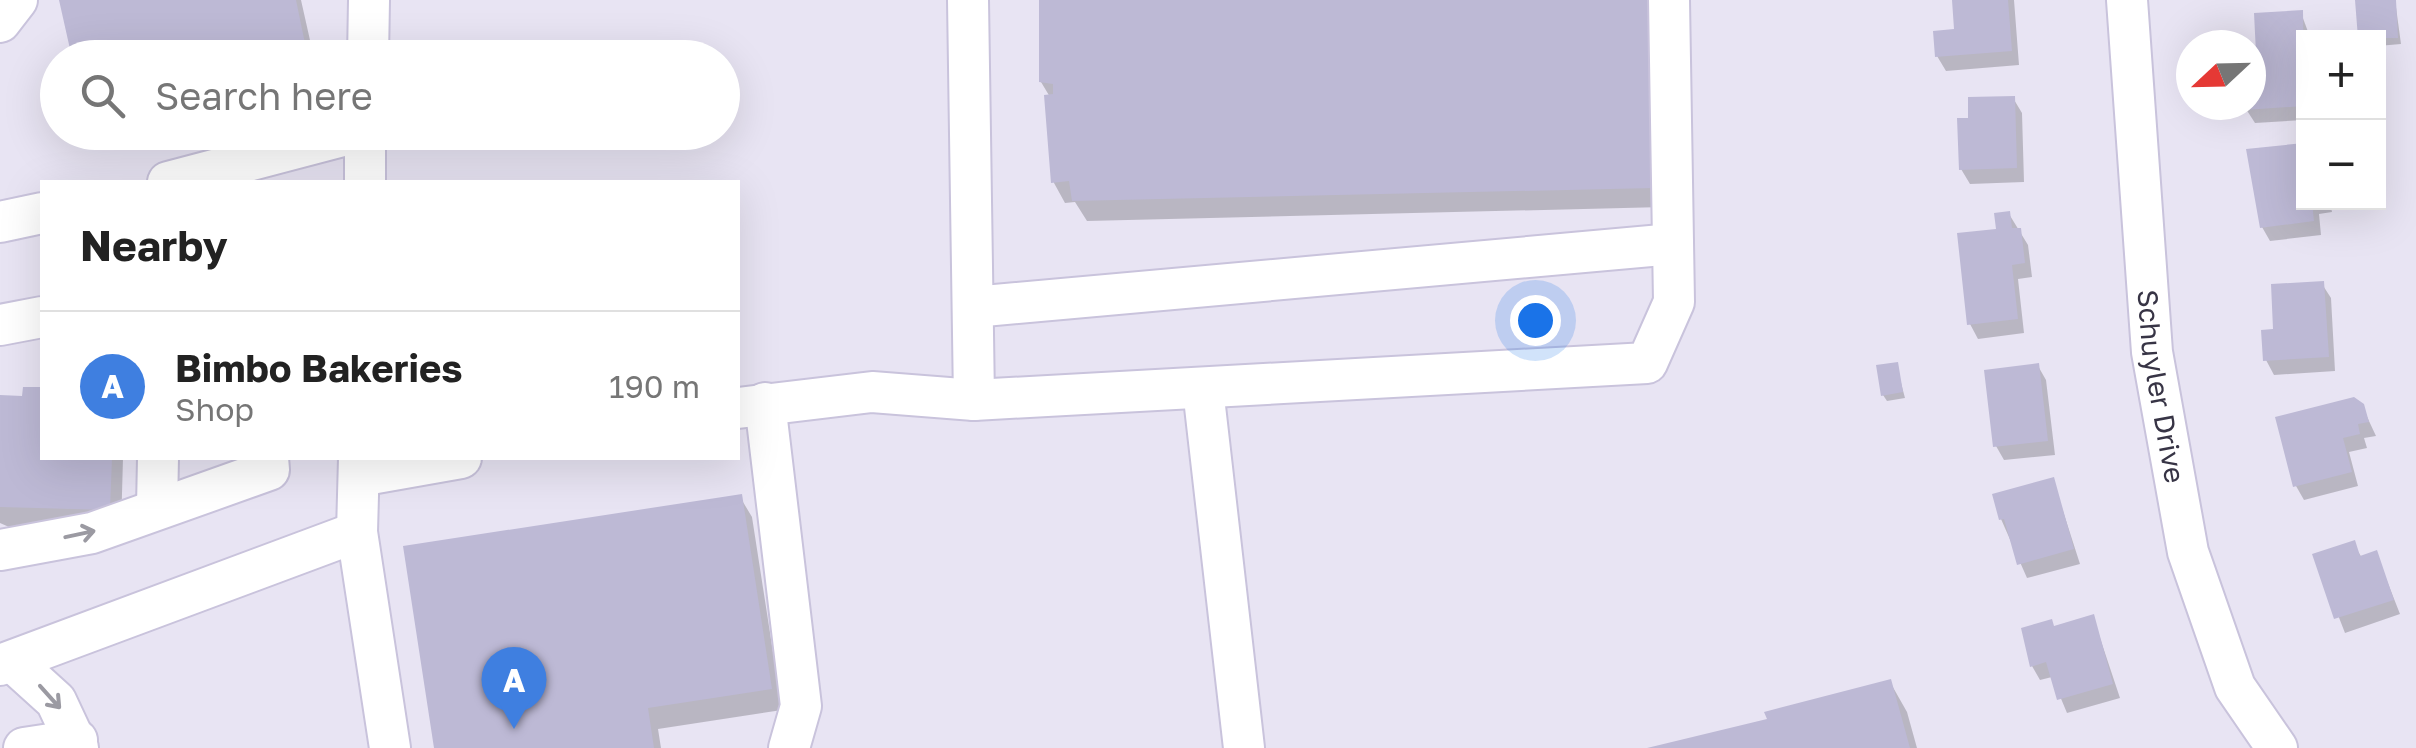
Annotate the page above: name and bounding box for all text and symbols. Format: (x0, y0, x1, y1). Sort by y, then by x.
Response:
north arrow (2176, 30, 2266, 120)
map controls (2296, 30, 2386, 210)
button: + (2296, 30, 2386, 120)
search box (40, 40, 740, 150)
icon: search (75, 68, 130, 123)
text: Search here (155, 73, 373, 118)
button: − (2296, 120, 2386, 210)
text: Nearby (80, 220, 228, 270)
street label: Schuyler Drive (2132, 288, 2192, 486)
your location (1510, 295, 1561, 346)
text: Bimbo Bakeries (175, 345, 463, 390)
text: A (101, 367, 124, 405)
text: 190 m (609, 367, 700, 405)
text: Shop (175, 390, 254, 428)
one-way arrow (63, 524, 95, 543)
pin: A (482, 646, 546, 729)
one-way arrow (37, 684, 61, 710)

